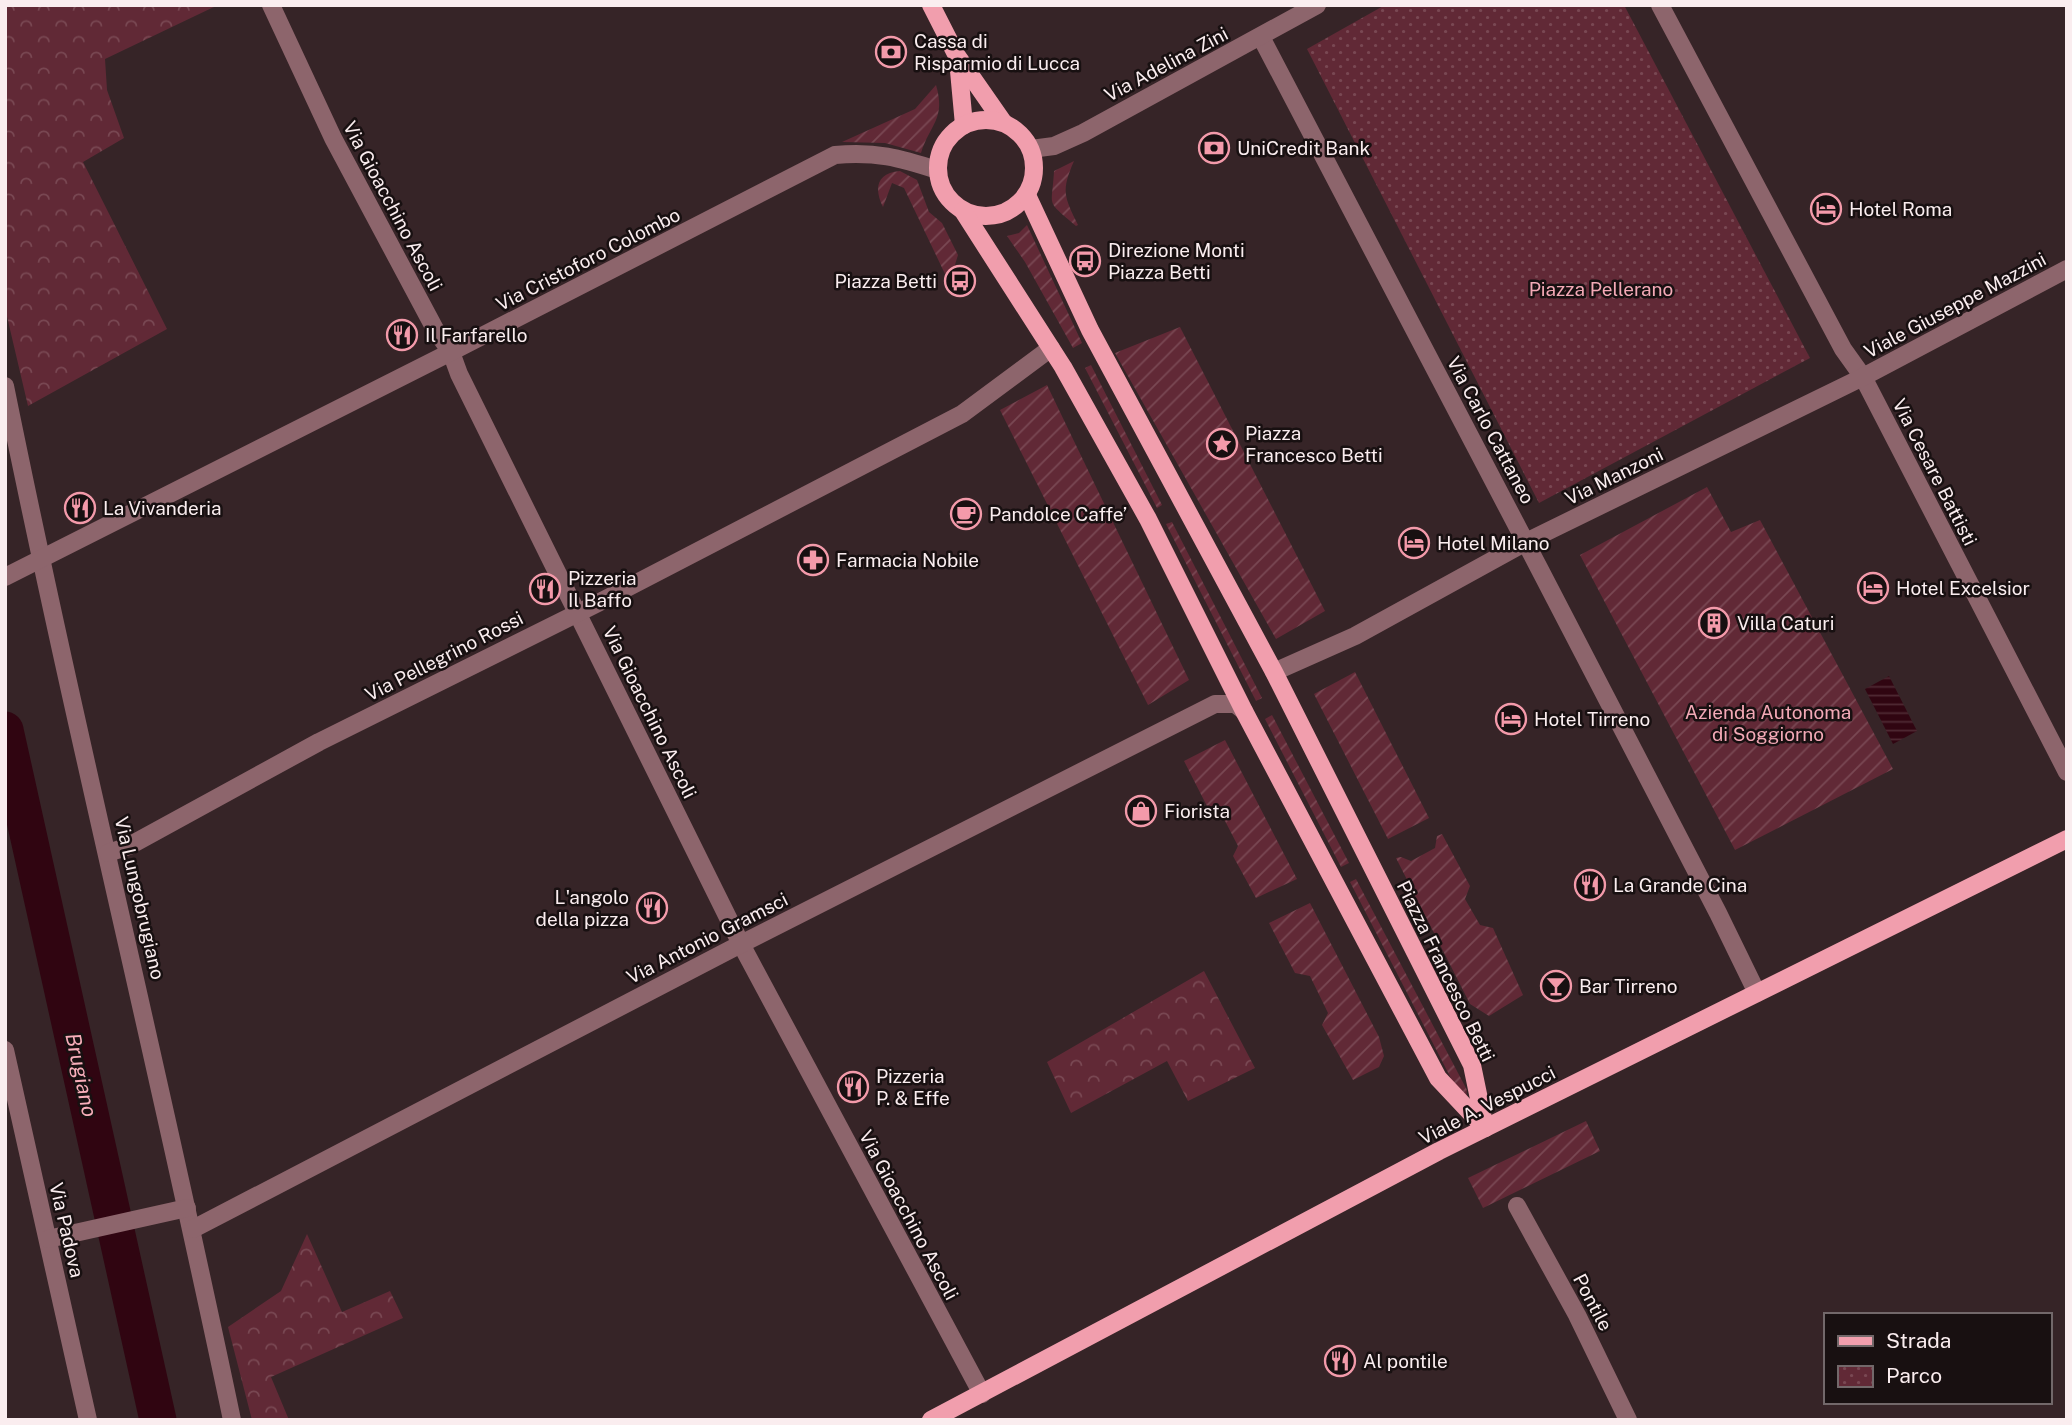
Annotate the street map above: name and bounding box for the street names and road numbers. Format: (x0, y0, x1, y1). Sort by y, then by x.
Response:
street label: Via Adelina Zini (1100, 22, 1232, 106)
street label: Via Gioacchino Ascoli (339, 117, 447, 295)
street label: Via Cristoforo Colombo (492, 203, 684, 315)
street label: Viale Giuseppe Mazzini (1860, 248, 2050, 362)
street label: Via Carlo Cattaneo (1443, 353, 1539, 507)
street label: Via Cesare Battisti (1888, 395, 1982, 549)
street label: Via Manzoni (1561, 443, 1667, 509)
street label: Via Pellegrino Rossi (361, 607, 527, 705)
street label: Via Gioacchino Ascoli (599, 622, 701, 802)
street label: Via Lungobrugiano (111, 814, 169, 982)
street label: Piazza Francesco Betti (1393, 877, 1499, 1065)
street label: Via Antonio Gramsci (623, 888, 791, 988)
street label: Viale A. Vespucci (1415, 1061, 1559, 1149)
street label: Via Gioacchino Ascoli (855, 1126, 963, 1304)
street label: Via Padova (45, 1180, 89, 1280)
street label: Pontile (1569, 1270, 1617, 1334)

